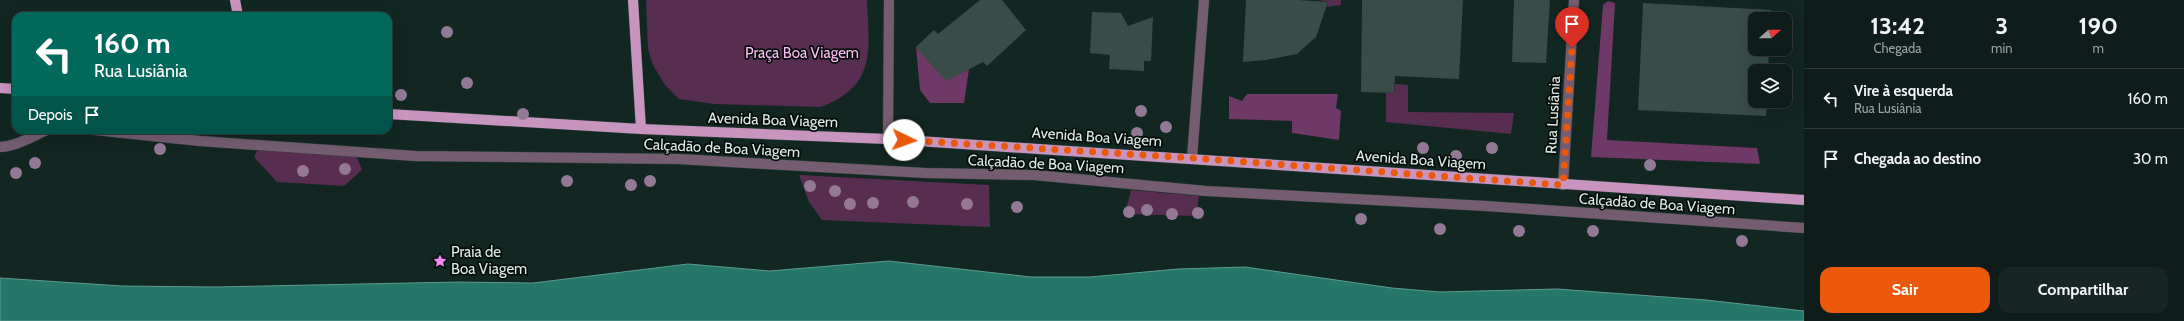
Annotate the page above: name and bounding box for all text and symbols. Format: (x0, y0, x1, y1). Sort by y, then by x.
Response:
pin (1555, 7.0, 1589, 48)
text: 13:42 (1870, 11, 1925, 40)
text: 3 (1995, 11, 2008, 40)
text: 190 (2079, 11, 2118, 40)
north arrow (1748, 12, 1792, 56)
map controls (1748, 12, 1792, 108)
icon: arrive (1561, 13, 1583, 35)
text: 160 m (94, 26, 170, 60)
icon: left (28, 28, 80, 80)
text: Chegada (1874, 40, 1921, 56)
text: min (1991, 40, 2012, 56)
text: m (2092, 40, 2104, 56)
park label: Praça Boa Viagem (745, 44, 859, 62)
text: Rua Lusiânia (94, 60, 188, 82)
button: layers (1748, 64, 1792, 108)
street label: Rua Lusiânia (1542, 75, 1564, 154)
text: Vire à esquerda (1854, 82, 1953, 100)
icon: left (1820, 88, 1842, 110)
text: 160 m (2128, 90, 2168, 108)
text: Rua Lusiânia (1854, 100, 1922, 116)
icon: arrive (81, 104, 103, 126)
text: Depois (28, 106, 73, 124)
street label: Avenida Boa Viagem (708, 109, 838, 131)
position arrow (883, 119, 925, 161)
street label: Avenida Boa Viagem (1031, 123, 1163, 151)
street label: Calçadão de Boa Viagem (643, 135, 801, 161)
street label: Avenida Boa Viagem (1355, 146, 1487, 174)
icon: arrive (1820, 148, 1842, 170)
text: Chegada ao destino (1854, 150, 1981, 168)
text: 30 m (2133, 150, 2168, 168)
street label: Calçadão de Boa Viagem (967, 151, 1125, 177)
street label: Calçadão de Boa Viagem (1578, 190, 1736, 218)
place label: Praia de Boa Viagem (451, 243, 527, 278)
place icon: Praia de Boa Viagem (432, 253, 448, 269)
button: Sair (1820, 267, 1990, 313)
button: Compartilhar (1998, 267, 2168, 313)

